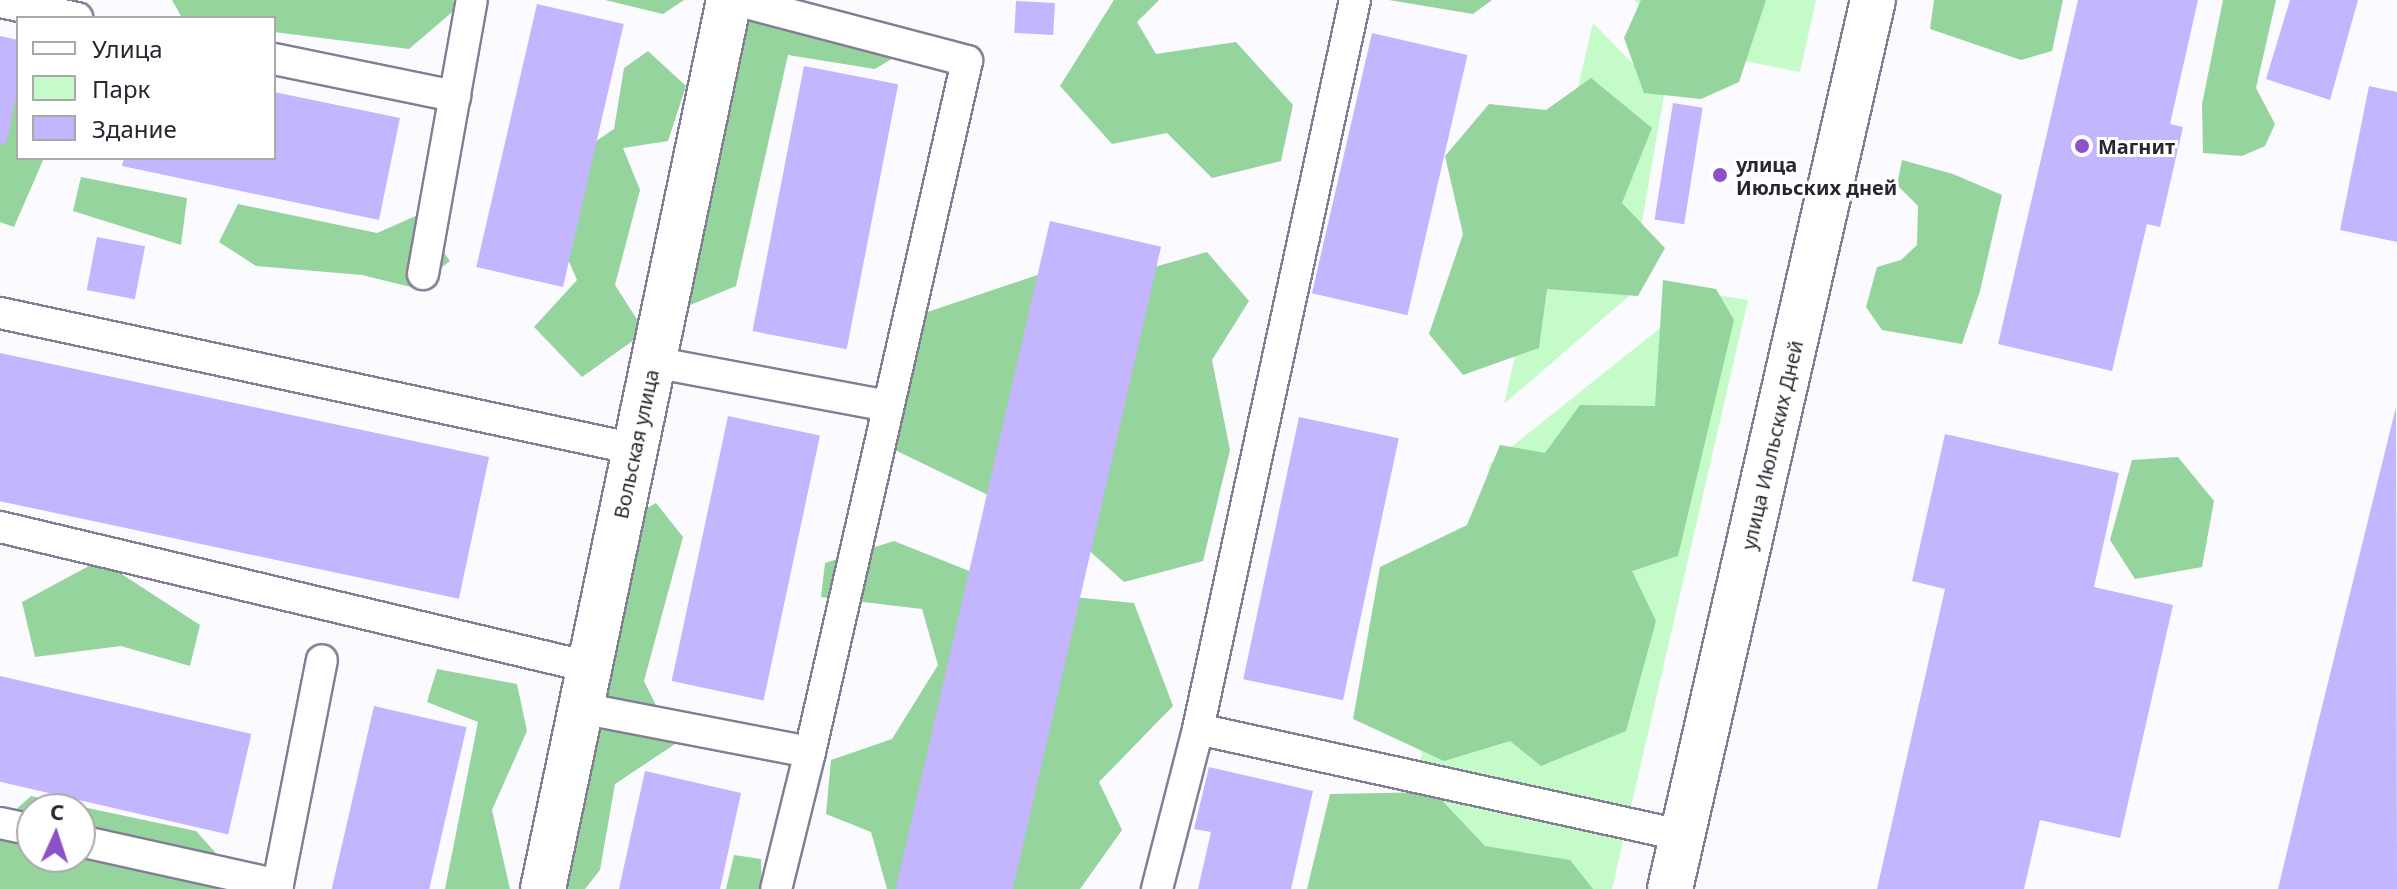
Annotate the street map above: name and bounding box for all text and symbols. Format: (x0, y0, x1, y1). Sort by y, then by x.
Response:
legend (16, 16, 276, 160)
text: Улица (92, 32, 163, 65)
text: Парк (92, 72, 150, 105)
text: Здание (92, 112, 177, 145)
place label: Магнит (2098, 134, 2175, 158)
marker: Магнит (2073, 137, 2091, 155)
place label: улица Июльских дней (1736, 152, 1897, 199)
marker: улица Июльских дней (1711, 166, 1729, 184)
street label: улица Июльских Дней (1736, 338, 1808, 552)
street label: Вольская улица (608, 367, 664, 521)
north arrow (16, 793, 96, 873)
text: С (49, 796, 65, 826)

